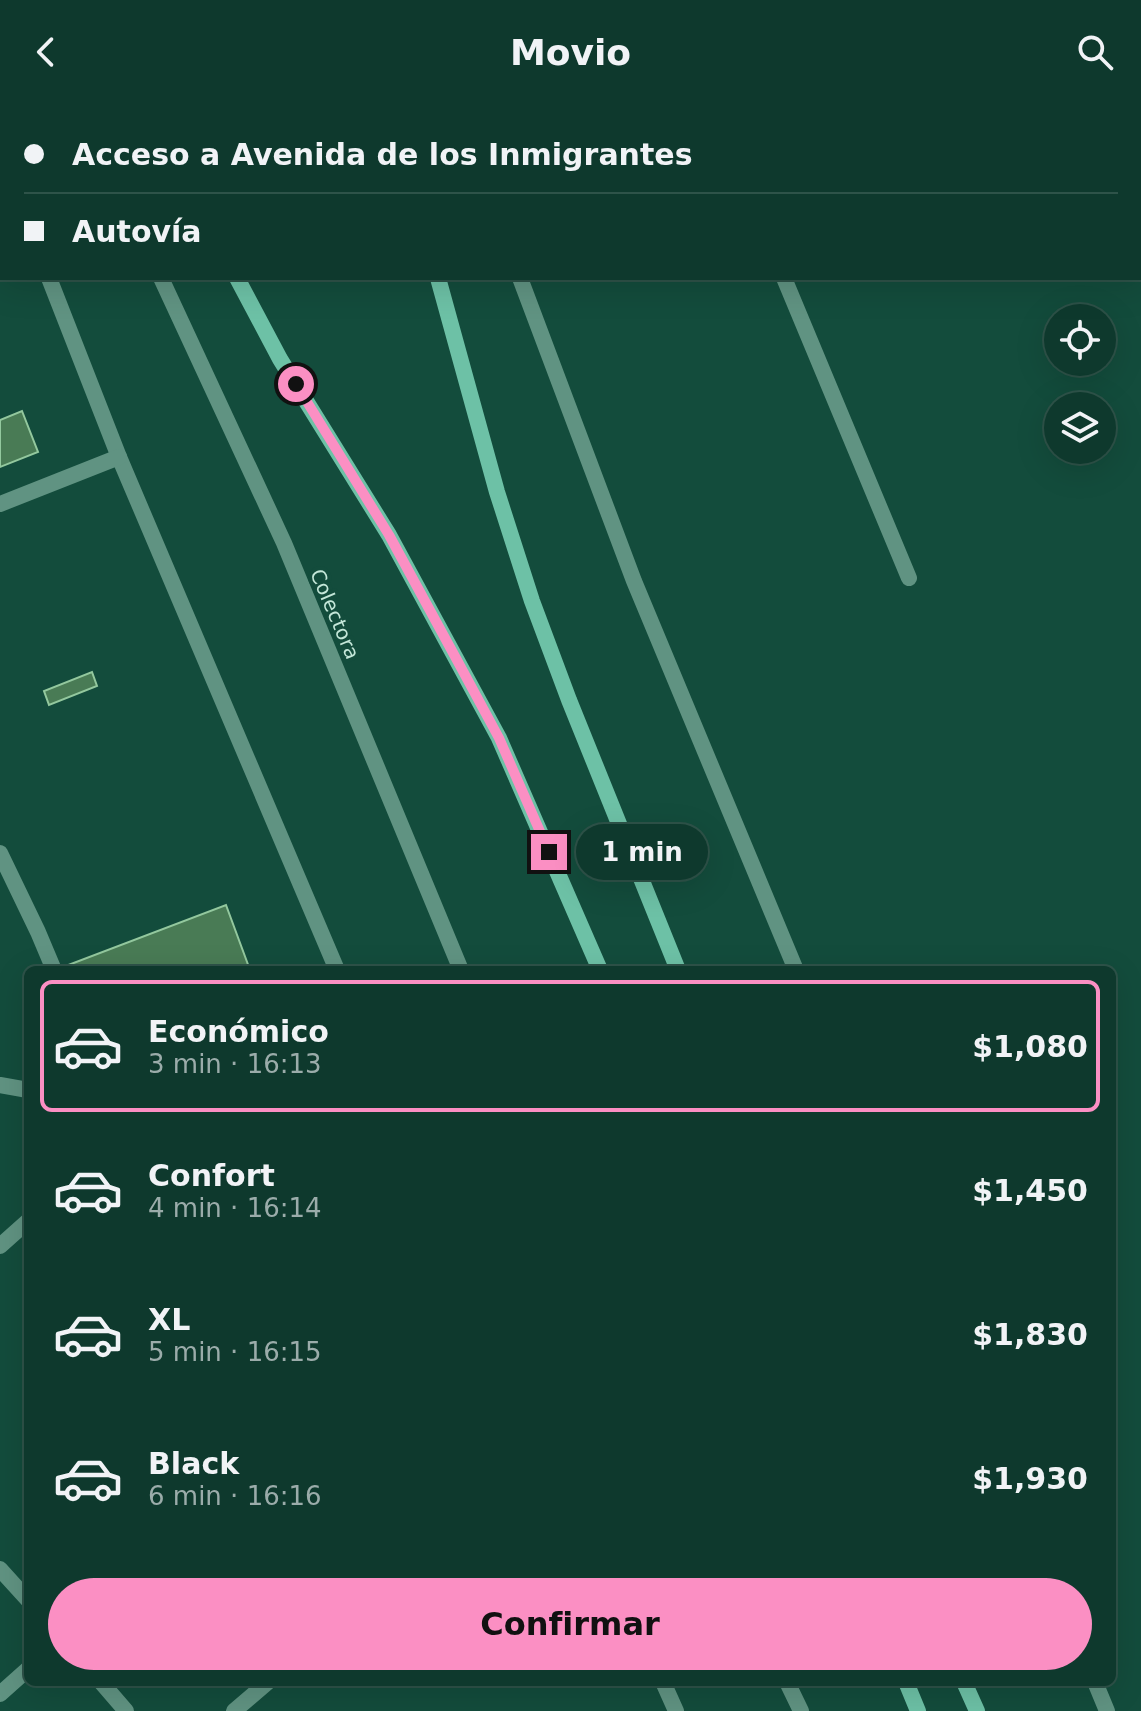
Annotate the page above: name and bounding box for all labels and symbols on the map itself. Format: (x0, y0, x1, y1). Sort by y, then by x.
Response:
route start (278, 366, 314, 402)
street label: Colectora (305, 565, 365, 663)
callout: 1 min (577, 824, 709, 880)
route end (531, 834, 567, 870)

